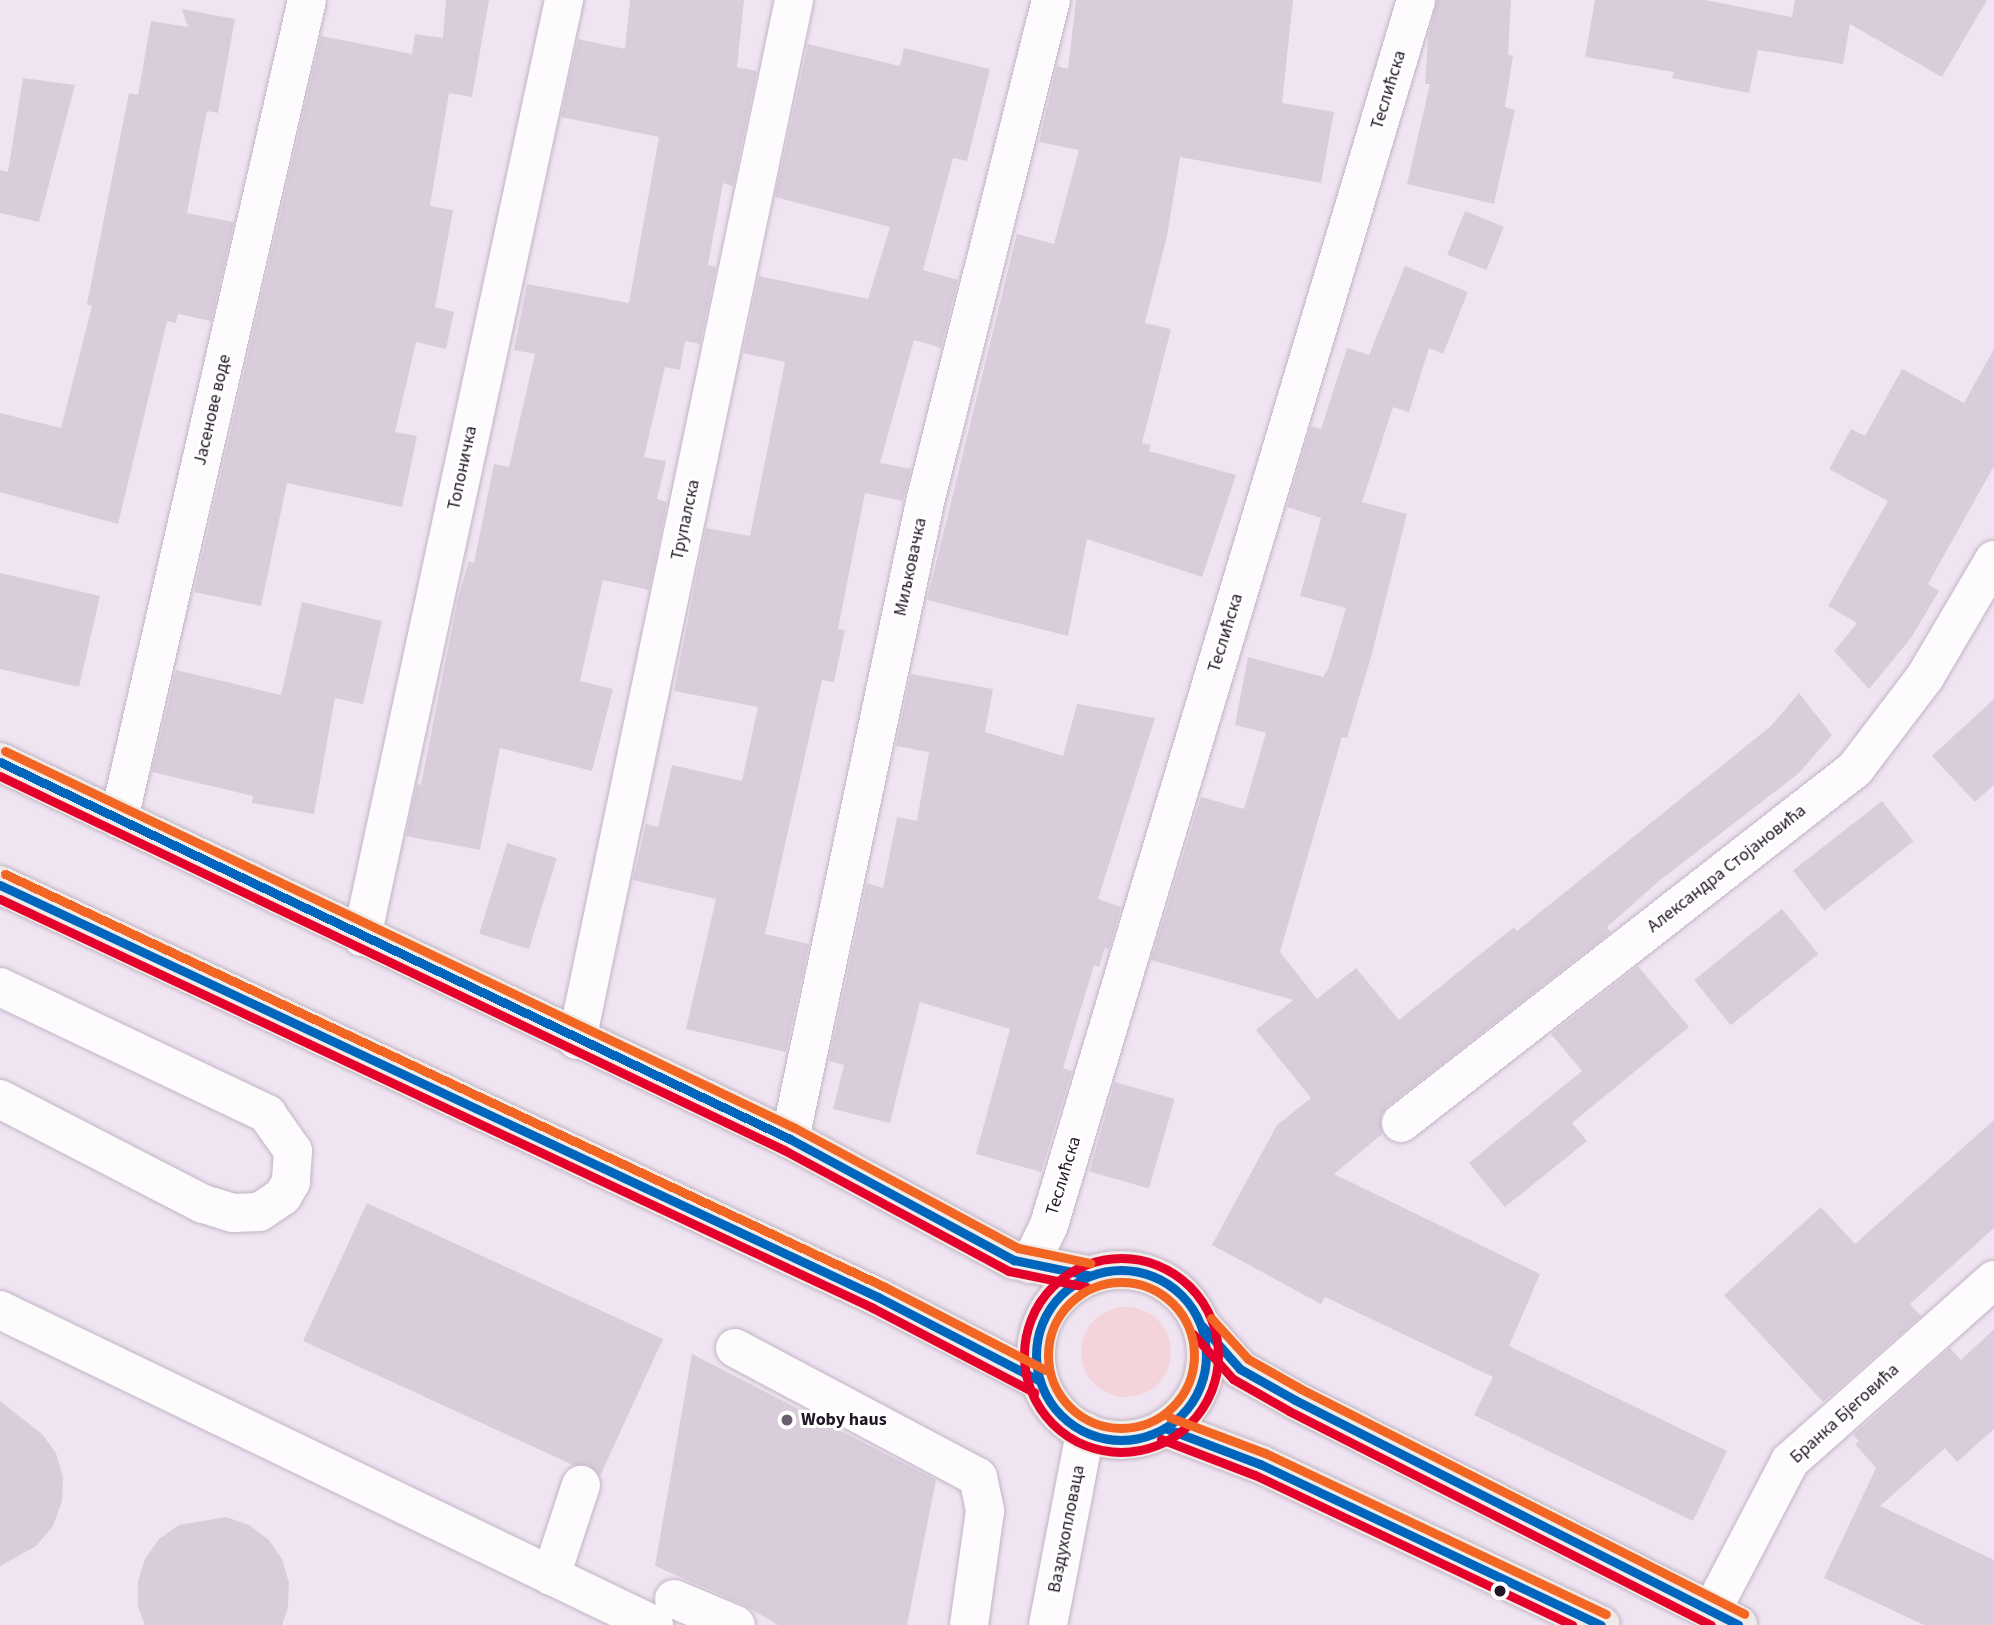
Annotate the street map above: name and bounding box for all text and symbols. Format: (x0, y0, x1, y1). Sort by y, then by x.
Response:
street label: Теслићска (1367, 48, 1411, 132)
street label: Јасенове воде (190, 352, 236, 468)
street label: Топоничка (444, 424, 482, 512)
street label: Трупалска (667, 478, 705, 562)
street label: Миљковачка (890, 516, 932, 618)
street label: Теслићска (1204, 591, 1248, 675)
street label: Александра Стојановића (1643, 800, 1811, 938)
street label: Теслићска (1042, 1134, 1086, 1218)
street label: Бранка Бјеговића (1786, 1359, 1904, 1469)
place label: Woby haus (801, 1409, 887, 1431)
marker: Woby haus (779, 1412, 795, 1428)
street label: Ваздухопловаца (1044, 1463, 1090, 1595)
unlabelled marker (1493, 1584, 1507, 1598)

